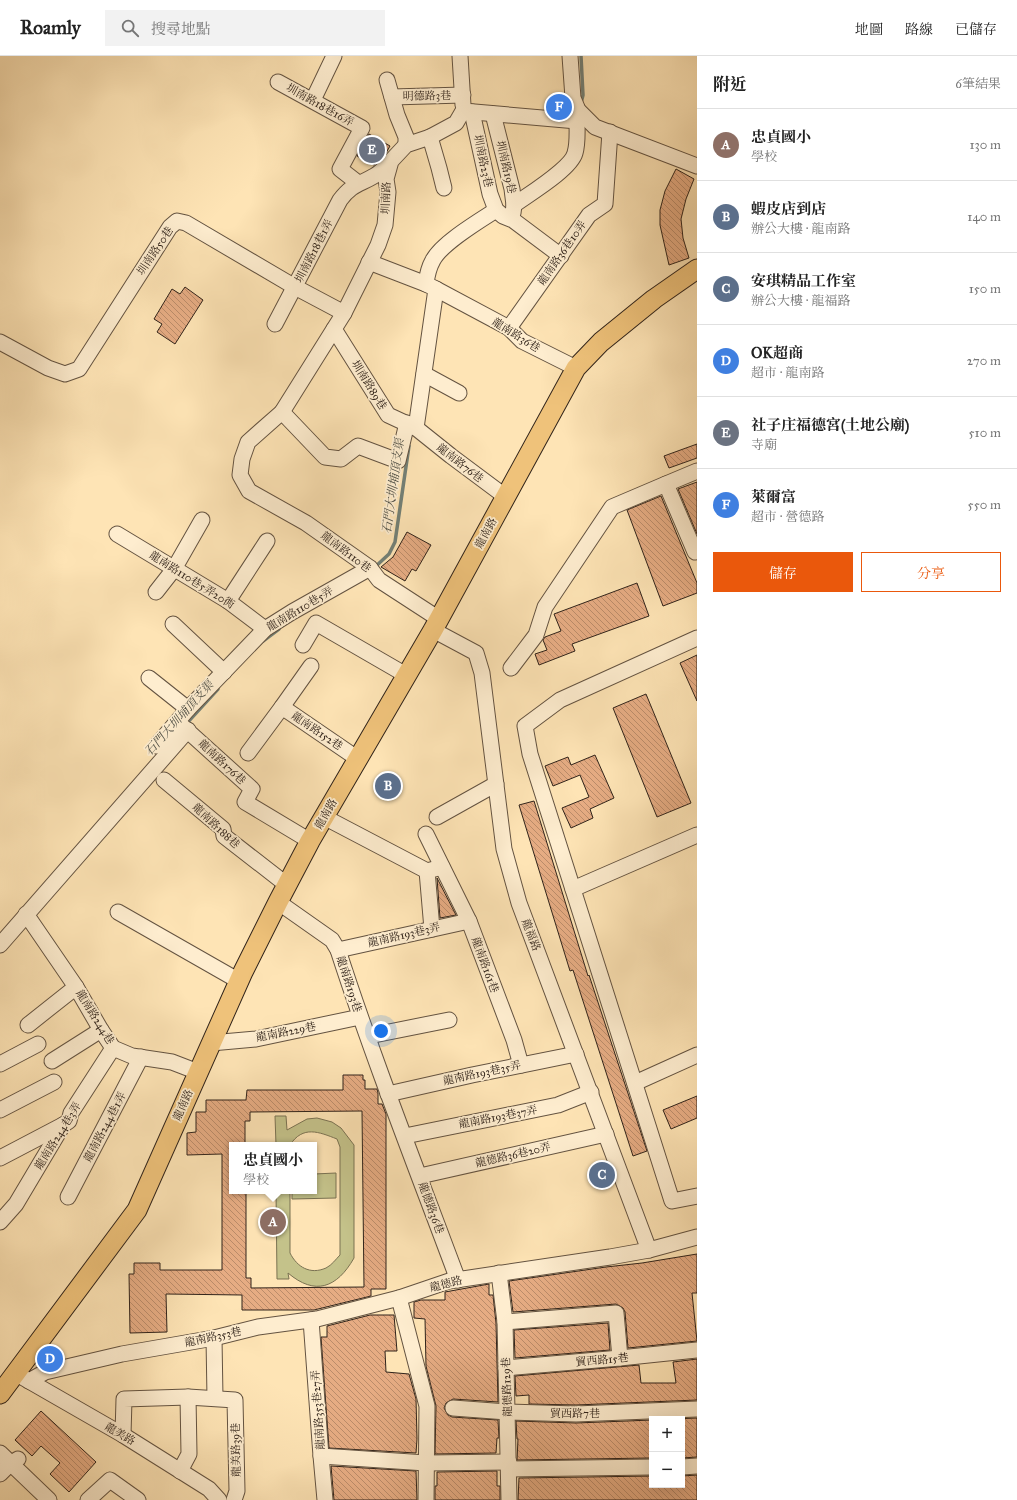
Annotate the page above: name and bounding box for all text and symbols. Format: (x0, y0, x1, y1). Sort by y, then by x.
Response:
search box (105, 10, 385, 46)
text: Roamly (20, 16, 81, 39)
icon: search (119, 17, 141, 39)
text: 搜尋地點 (151, 20, 211, 38)
text: 地圖 (855, 21, 883, 38)
text: 路線 (905, 21, 933, 38)
text: 已儲存 (955, 21, 997, 38)
text: 附近 (713, 74, 747, 95)
text: 6筆結果 (955, 76, 1001, 92)
street label: 圳南路18巷16弄 (284, 81, 356, 129)
street label: 明德路3巷 (403, 89, 451, 103)
pin: F (546, 92, 572, 122)
text: 忠貞國小 (751, 128, 811, 146)
street label: 圳南路23巷 (471, 133, 495, 189)
pin: E (359, 135, 385, 165)
text: A (722, 137, 730, 153)
text: 130 m (969, 137, 1001, 153)
street label: 圳南路19巷 (494, 139, 518, 195)
text: 學校 (751, 149, 777, 165)
street label: 圳南路 (379, 181, 393, 215)
text: 蝦皮店到店 (751, 200, 826, 218)
text: B (722, 209, 730, 225)
text: 140 m (967, 209, 1001, 225)
street label: 圳南路18巷1弄 (292, 217, 336, 285)
street label: 龍南路36巷10弄 (535, 218, 589, 288)
text: 辦公大樓 · 龍南路 (751, 221, 850, 237)
street label: 圳南路50巷 (134, 224, 176, 278)
text: 安琪精品工作室 (751, 272, 856, 290)
text: C (722, 281, 730, 297)
text: 150 m (969, 281, 1001, 297)
text: 辦公大樓 · 龍福路 (751, 293, 850, 309)
street label: 龍南路36巷 (490, 315, 542, 355)
text: OK超商 (751, 344, 803, 362)
text: D (721, 353, 731, 369)
text: 270 m (967, 353, 1001, 369)
street label: 圳南路89巷 (349, 358, 389, 412)
text: 超市 · 龍南路 (751, 365, 824, 381)
text: 社子庄福德宮(土地公廟) (751, 416, 909, 434)
text: E (721, 425, 731, 441)
text: 510 m (969, 425, 1001, 441)
water label: 石門大圳埔頂支渠 (379, 436, 407, 535)
text: 寺廟 (751, 437, 777, 453)
street label: 龍南路76巷 (434, 441, 486, 485)
text: 萊爾富 (751, 488, 796, 506)
text: F (722, 497, 730, 513)
text: 550 m (968, 497, 1001, 513)
text: 超市 · 營德路 (751, 509, 824, 525)
street label: 龍南路 (472, 515, 500, 551)
street label: 龍南路110巷 (319, 529, 373, 575)
street label: 龍南路110巷5弄20衖 (147, 549, 237, 611)
button: 儲存 (713, 552, 853, 592)
button: 分享 (861, 552, 1001, 592)
street label: 龍南路110巷5弄 (264, 584, 336, 634)
water label: 石門大圳埔頂支渠 (142, 676, 218, 758)
street label: 龍南路152巷 (289, 709, 345, 753)
street label: 龍南路176巷 (196, 737, 248, 787)
pin: B (375, 771, 401, 801)
street label: 龍南路 (312, 796, 340, 832)
street label: 龍南路188巷 (190, 801, 242, 851)
street label: 龍福路 (519, 917, 543, 953)
street label: 龍南路193巷3弄 (366, 920, 442, 950)
street label: 龍南路161巷 (469, 935, 501, 995)
street label: 龍南路193巷 (334, 954, 364, 1014)
street label: 龍南路244巷 (73, 987, 117, 1047)
street label: 龍南路229巷 (255, 1020, 317, 1044)
your location (371, 1021, 391, 1041)
street label: 龍南路193巷35弄 (442, 1058, 522, 1088)
street label: 龍南路 (170, 1087, 196, 1123)
street label: 龍南路244巷1弄 (81, 1090, 129, 1164)
street label: 龍南路244巷3弄 (32, 1100, 84, 1172)
street label: 龍南路193巷37弄 (458, 1103, 538, 1131)
street label: 龍德路36巷20弄 (474, 1140, 552, 1170)
popup (229, 1142, 317, 1194)
text: 忠貞國小 (243, 1151, 303, 1169)
pin: C (589, 1160, 615, 1190)
text: 學校 (243, 1172, 269, 1188)
street label: 龍德路36巷 (416, 1180, 446, 1236)
pin: A (260, 1207, 286, 1237)
street label: 龍德路 (428, 1274, 464, 1294)
street label: 龍南路353巷 (183, 1325, 243, 1349)
pin: D (37, 1344, 63, 1374)
street label: 貿西路15巷 (575, 1351, 629, 1369)
street label: 龍德路129巷 (499, 1357, 515, 1417)
street label: 龍南路353巷27弄 (309, 1370, 327, 1450)
street label: 貿西路7巷 (550, 1407, 600, 1420)
map controls (649, 1416, 685, 1488)
button: + (649, 1416, 685, 1452)
street label: 龍美路 (102, 1420, 138, 1448)
street label: 龍美路39巷 (229, 1423, 243, 1477)
button: − (649, 1452, 685, 1488)

